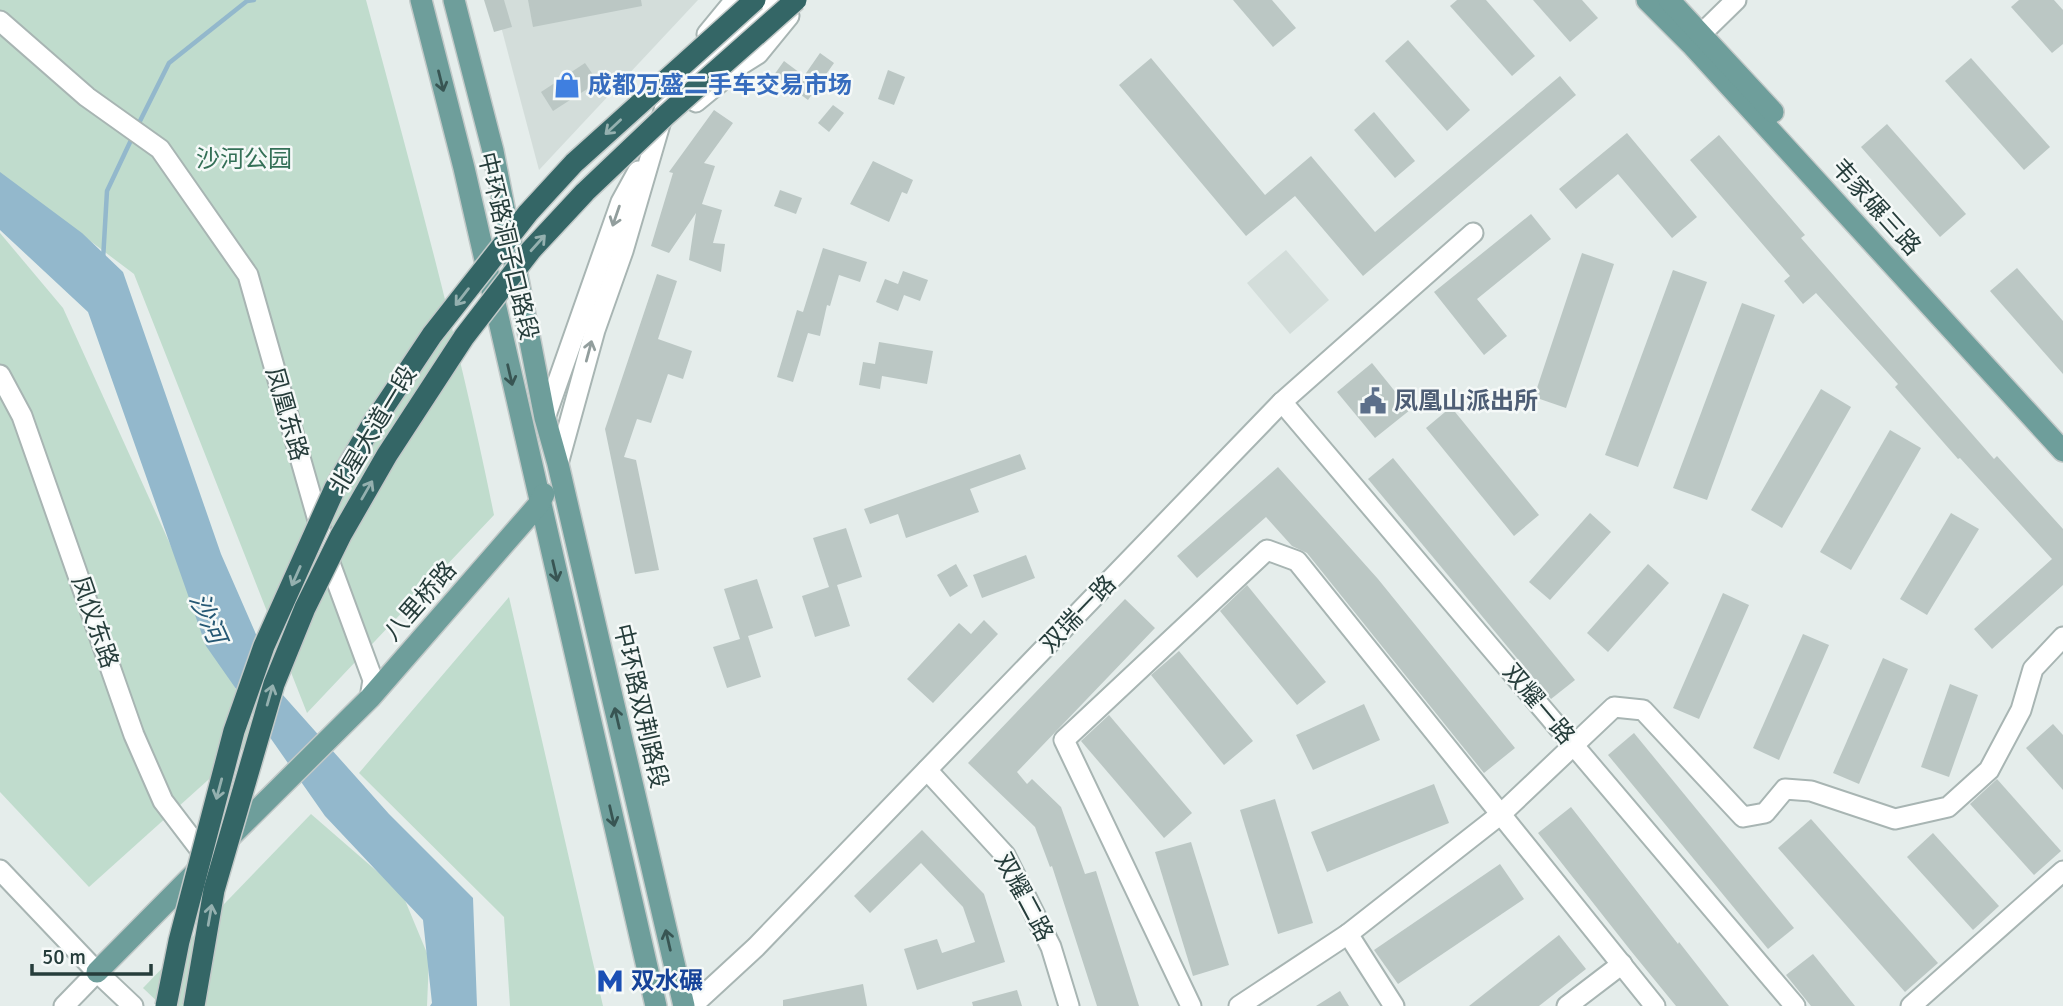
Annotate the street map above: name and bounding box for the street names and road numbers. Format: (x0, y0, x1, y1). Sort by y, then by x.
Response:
street label: 中环路洞子口路段 (472, 149, 544, 343)
street label: 韦家碾三路 (1825, 152, 1927, 262)
street label: 北星大道一段 (323, 361, 423, 499)
street label: 凤凰东路 (259, 364, 315, 464)
street label: 八里桥路 (377, 555, 463, 647)
street label: 双瑞一路 (1034, 569, 1122, 659)
street label: 凤仪东路 (65, 572, 125, 672)
street label: 中环路双荆路段 (607, 621, 675, 791)
street label: 双耀一路 (1497, 658, 1581, 750)
street label: 双耀二路 (988, 848, 1060, 946)

